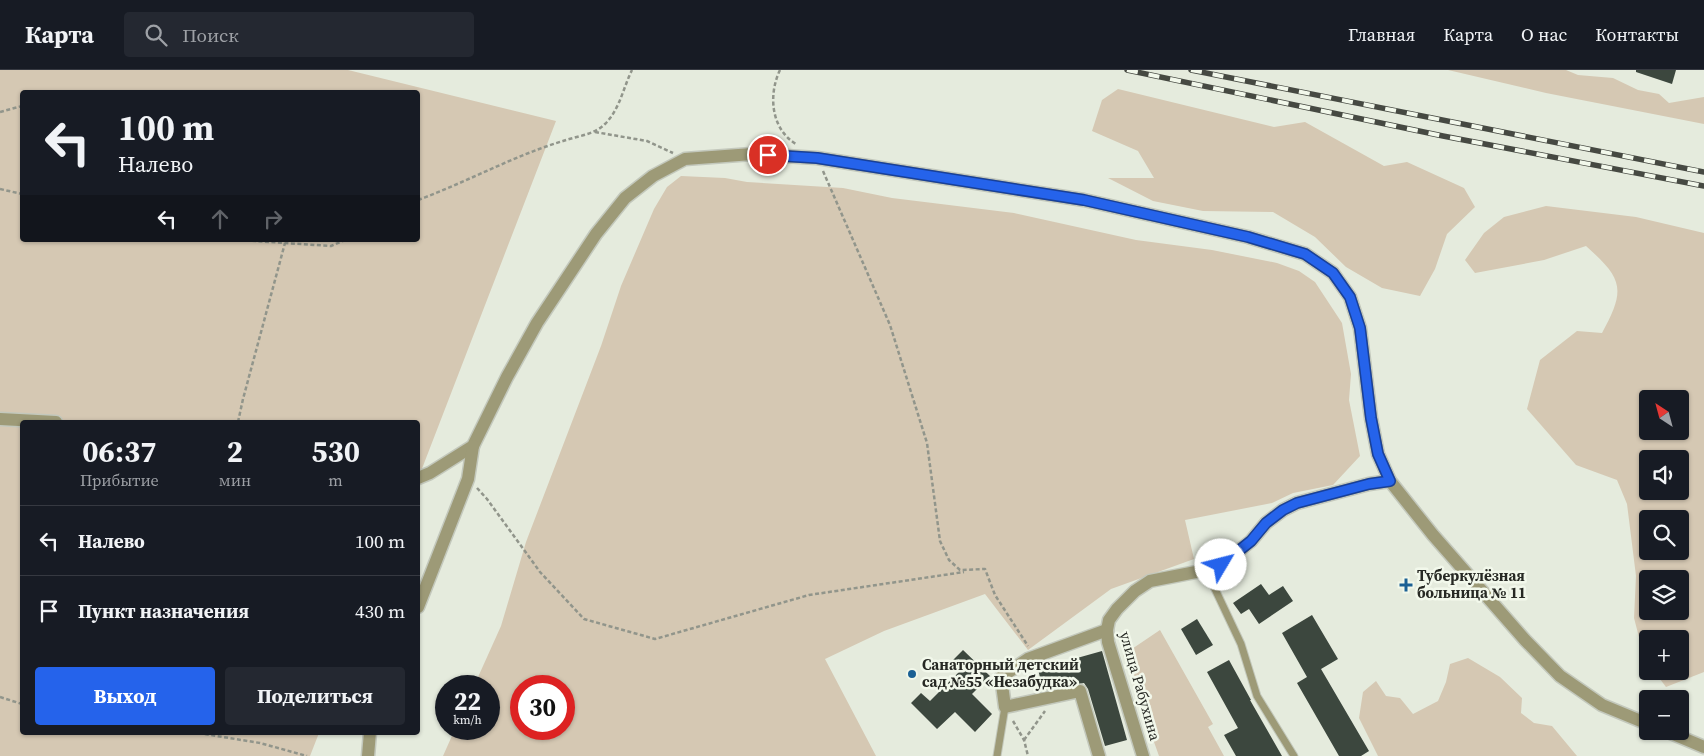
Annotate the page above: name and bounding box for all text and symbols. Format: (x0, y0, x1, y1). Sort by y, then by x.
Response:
search box (124, 12, 474, 57)
text: Карта (25, 18, 94, 51)
icon: search (142, 21, 170, 49)
text: Поиск (182, 22, 239, 48)
text: Главная (1348, 22, 1415, 47)
text: Карта (1443, 22, 1493, 47)
text: О нас (1521, 22, 1567, 47)
text: Контакты (1595, 22, 1679, 47)
text: 100 m (118, 104, 214, 152)
icon: left (35, 110, 100, 175)
pin (747, 134, 789, 176)
icon: arrive (754, 141, 782, 169)
text: Налево (118, 149, 193, 179)
icon: left (153, 205, 181, 233)
icon: ahead (206, 205, 234, 233)
icon: right (259, 205, 287, 233)
north arrow (1639, 390, 1689, 440)
map controls (1639, 390, 1689, 740)
text: 06:37 (82, 431, 156, 472)
text: 2 (227, 431, 243, 472)
text: 530 (311, 431, 360, 472)
button: sound (1639, 450, 1689, 500)
text: Прибытие (80, 469, 159, 491)
text: мин (219, 469, 251, 491)
text: m (328, 469, 343, 491)
button: search (1639, 510, 1689, 560)
icon: left (35, 527, 63, 555)
text: Налево (78, 528, 145, 554)
text: 100 m (355, 528, 405, 554)
position arrow (1194, 538, 1246, 590)
place label: Туберкулёзная больница № 11 (1417, 565, 1526, 603)
button: layers (1639, 570, 1689, 620)
marker: Туберкулёзная больница № 11 (1399, 578, 1413, 592)
icon: arrive (35, 597, 63, 625)
text: Пункт назначения (78, 598, 249, 624)
text: 430 m (355, 598, 405, 624)
street label: улица Рабухина (1115, 629, 1166, 743)
button: + (1639, 630, 1689, 680)
place label: Санаторный детский сад №55 «Незабудка» (922, 654, 1079, 692)
button: Выход (35, 667, 215, 725)
button: Поделиться (225, 667, 405, 725)
marker: Санаторный детский сад №55 «Незабудка» (906, 668, 918, 680)
speed limit sign: 30 (510, 675, 575, 740)
text: 22 (454, 684, 481, 718)
button: − (1639, 690, 1689, 740)
text: km/h (453, 712, 482, 728)

